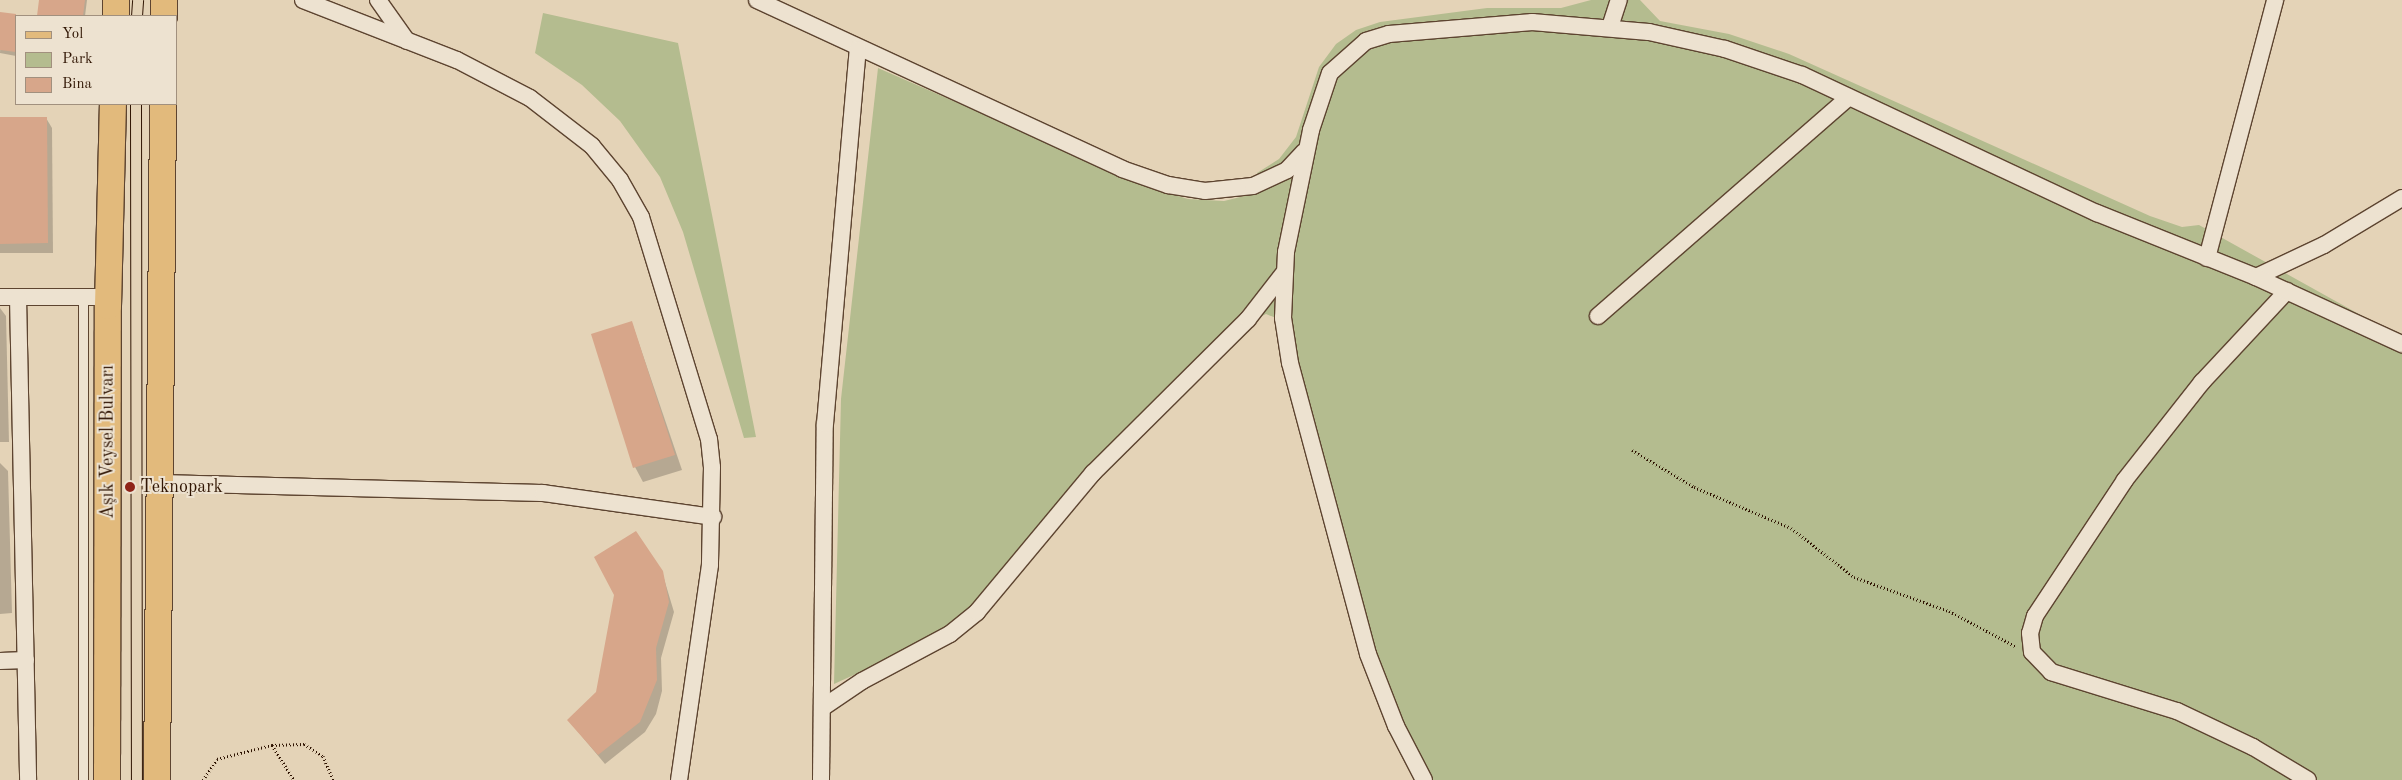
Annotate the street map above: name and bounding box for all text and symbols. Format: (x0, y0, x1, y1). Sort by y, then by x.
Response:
legend (15, 15, 178, 105)
text: Yol (62, 27, 83, 42)
text: Park (62, 52, 93, 67)
text: Bina (62, 77, 92, 92)
street label: Aşık Veysel Bulvarı (97, 365, 119, 519)
place label: Teknopark (140, 476, 223, 498)
marker: Teknopark (124, 481, 136, 493)

